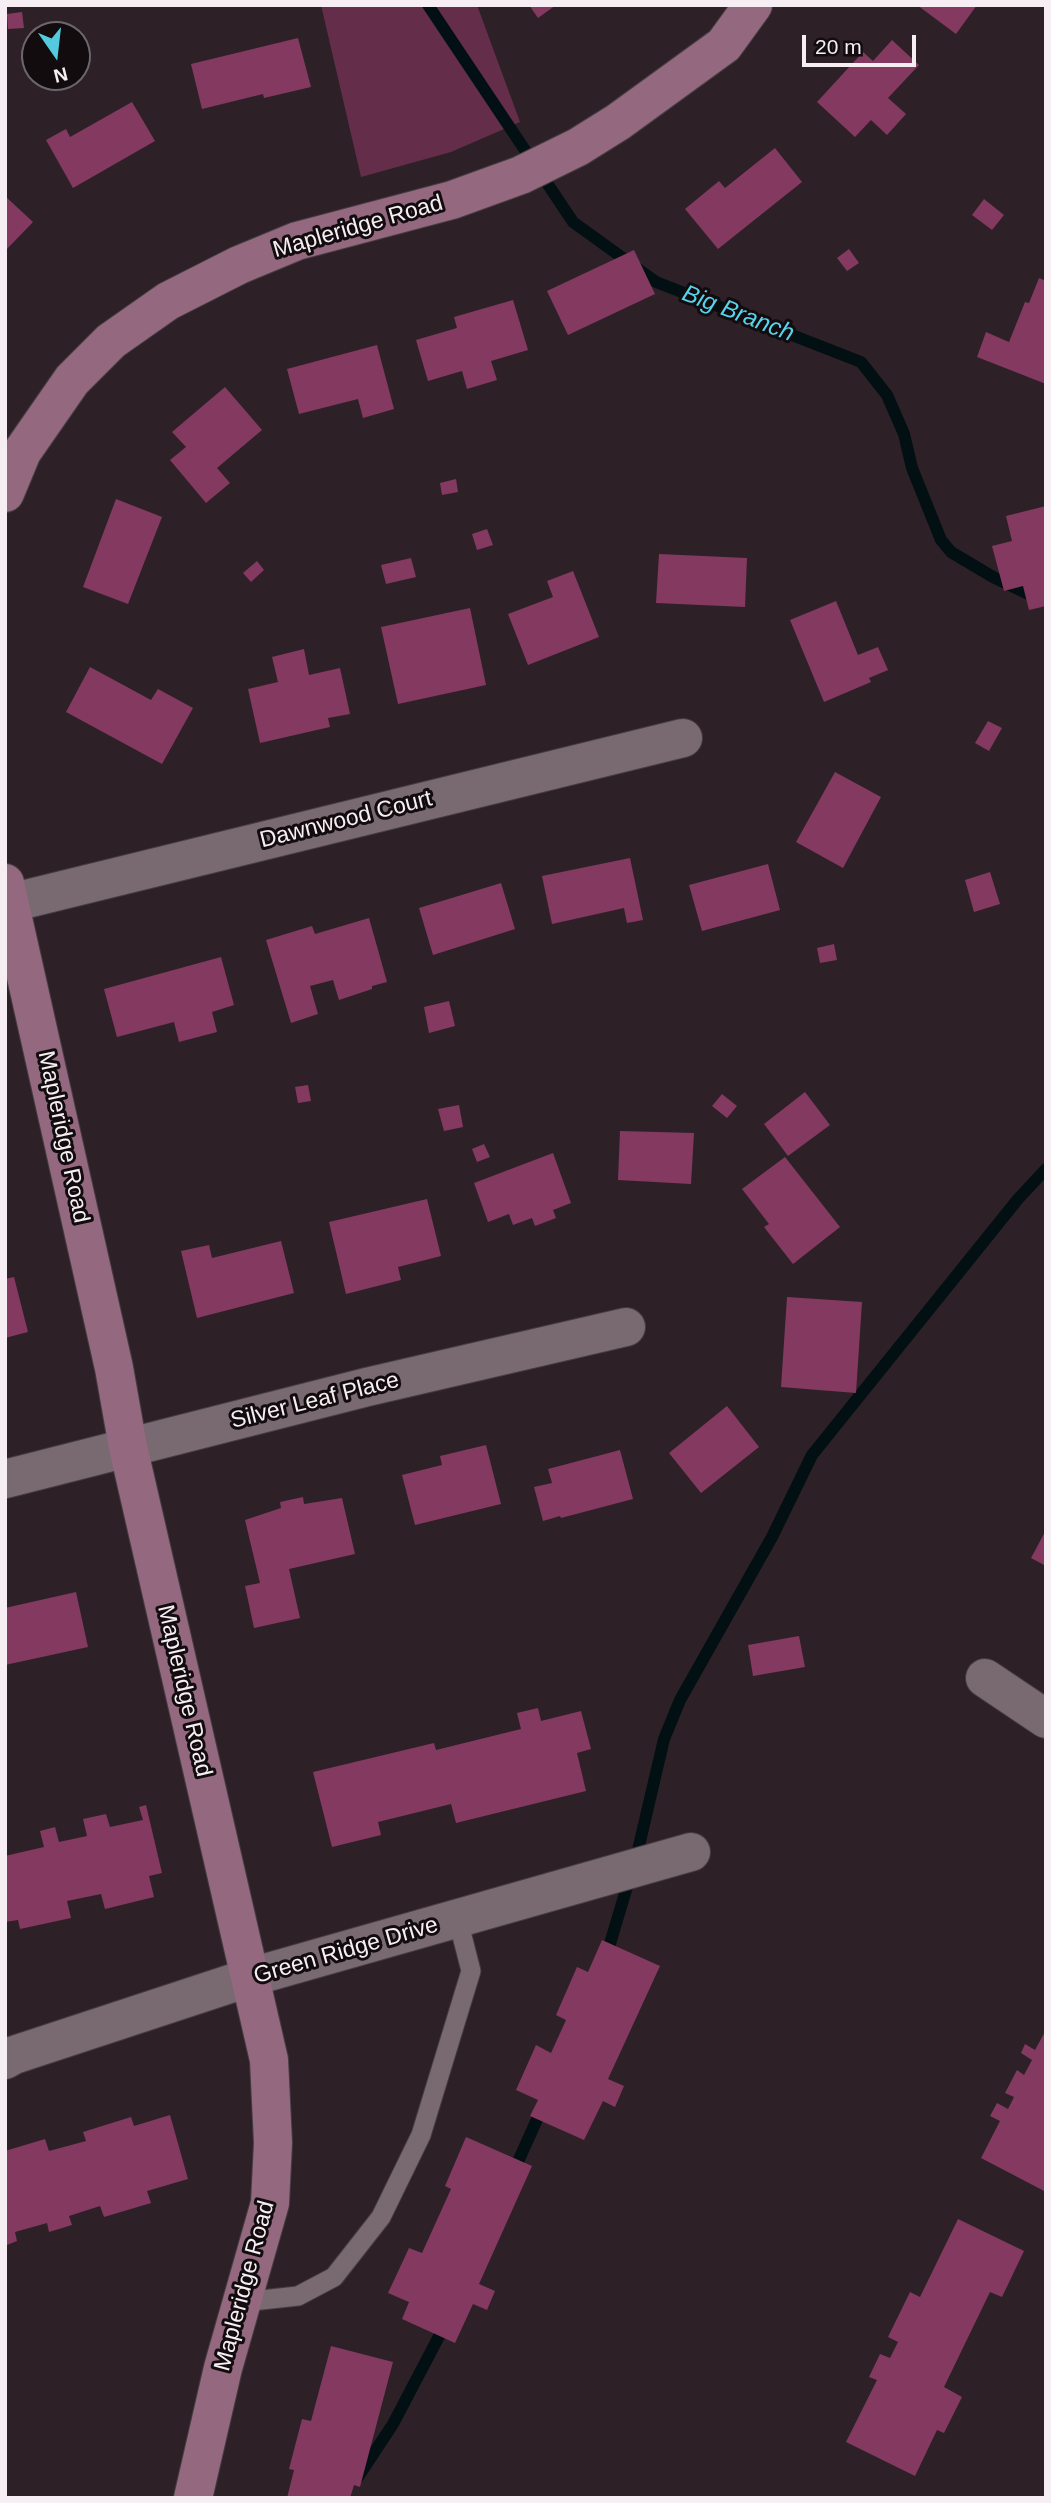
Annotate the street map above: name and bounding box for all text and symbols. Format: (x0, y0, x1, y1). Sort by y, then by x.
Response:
north arrow (21, 21, 91, 91)
scale bar (806, 21, 920, 65)
text: 20 m (815, 35, 862, 58)
text: N (52, 63, 70, 87)
street label: Mapleridge Road (270, 190, 446, 264)
water label: Big Branch (678, 280, 798, 348)
street label: Dawnwood Court (257, 785, 435, 855)
street label: Mapleridge Road (31, 1048, 95, 1226)
street label: Silver Leaf Place (228, 1367, 402, 1435)
street label: Mapleridge Road (151, 1603, 217, 1779)
street label: Green Ridge Drive (251, 1911, 441, 1991)
street label: Mapleridge Road (209, 2198, 281, 2374)

